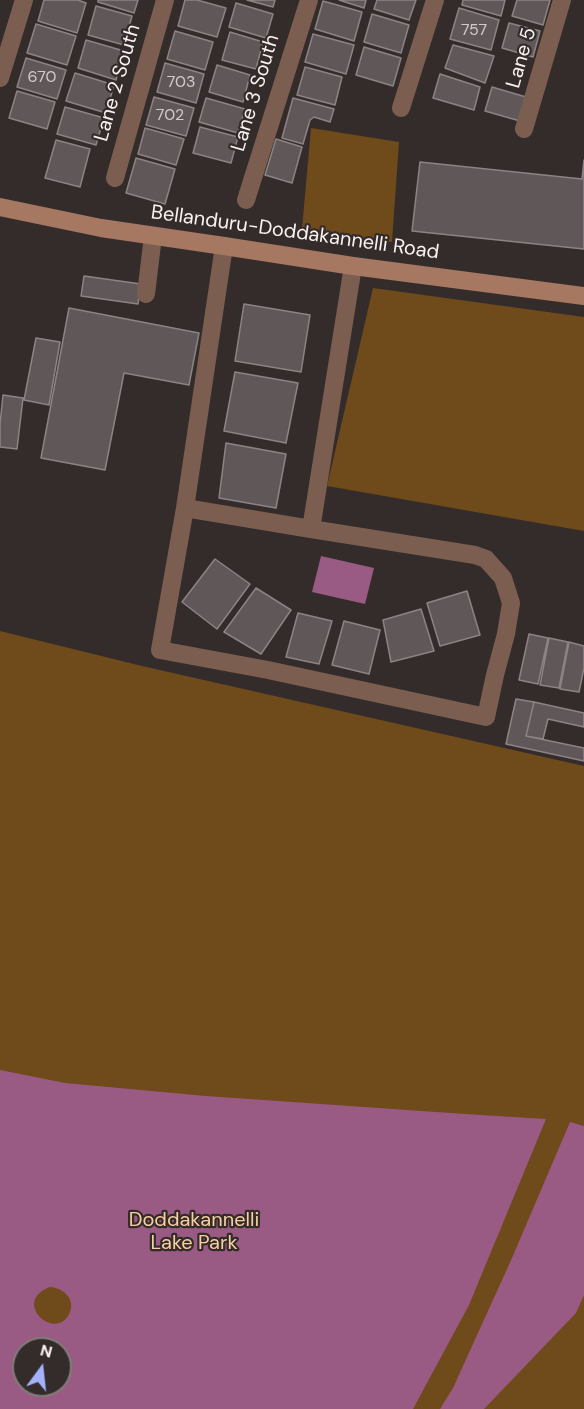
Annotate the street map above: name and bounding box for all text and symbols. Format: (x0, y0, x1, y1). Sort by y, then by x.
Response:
house number: 757 (461, 21, 487, 41)
street label: Lane 2 South (90, 22, 146, 144)
street label: Lane 5 (502, 25, 542, 91)
street label: Lane 3 South (227, 32, 285, 154)
house number: 670 (28, 68, 56, 88)
house number: 703 (167, 73, 195, 93)
house number: 702 (156, 106, 184, 126)
street label: Bellanduru-Doddakannelli Road (149, 201, 441, 265)
park label: Doddakannelli Lake Park (129, 1209, 259, 1256)
north arrow (12, 1337, 72, 1397)
text: N (38, 1339, 55, 1363)

